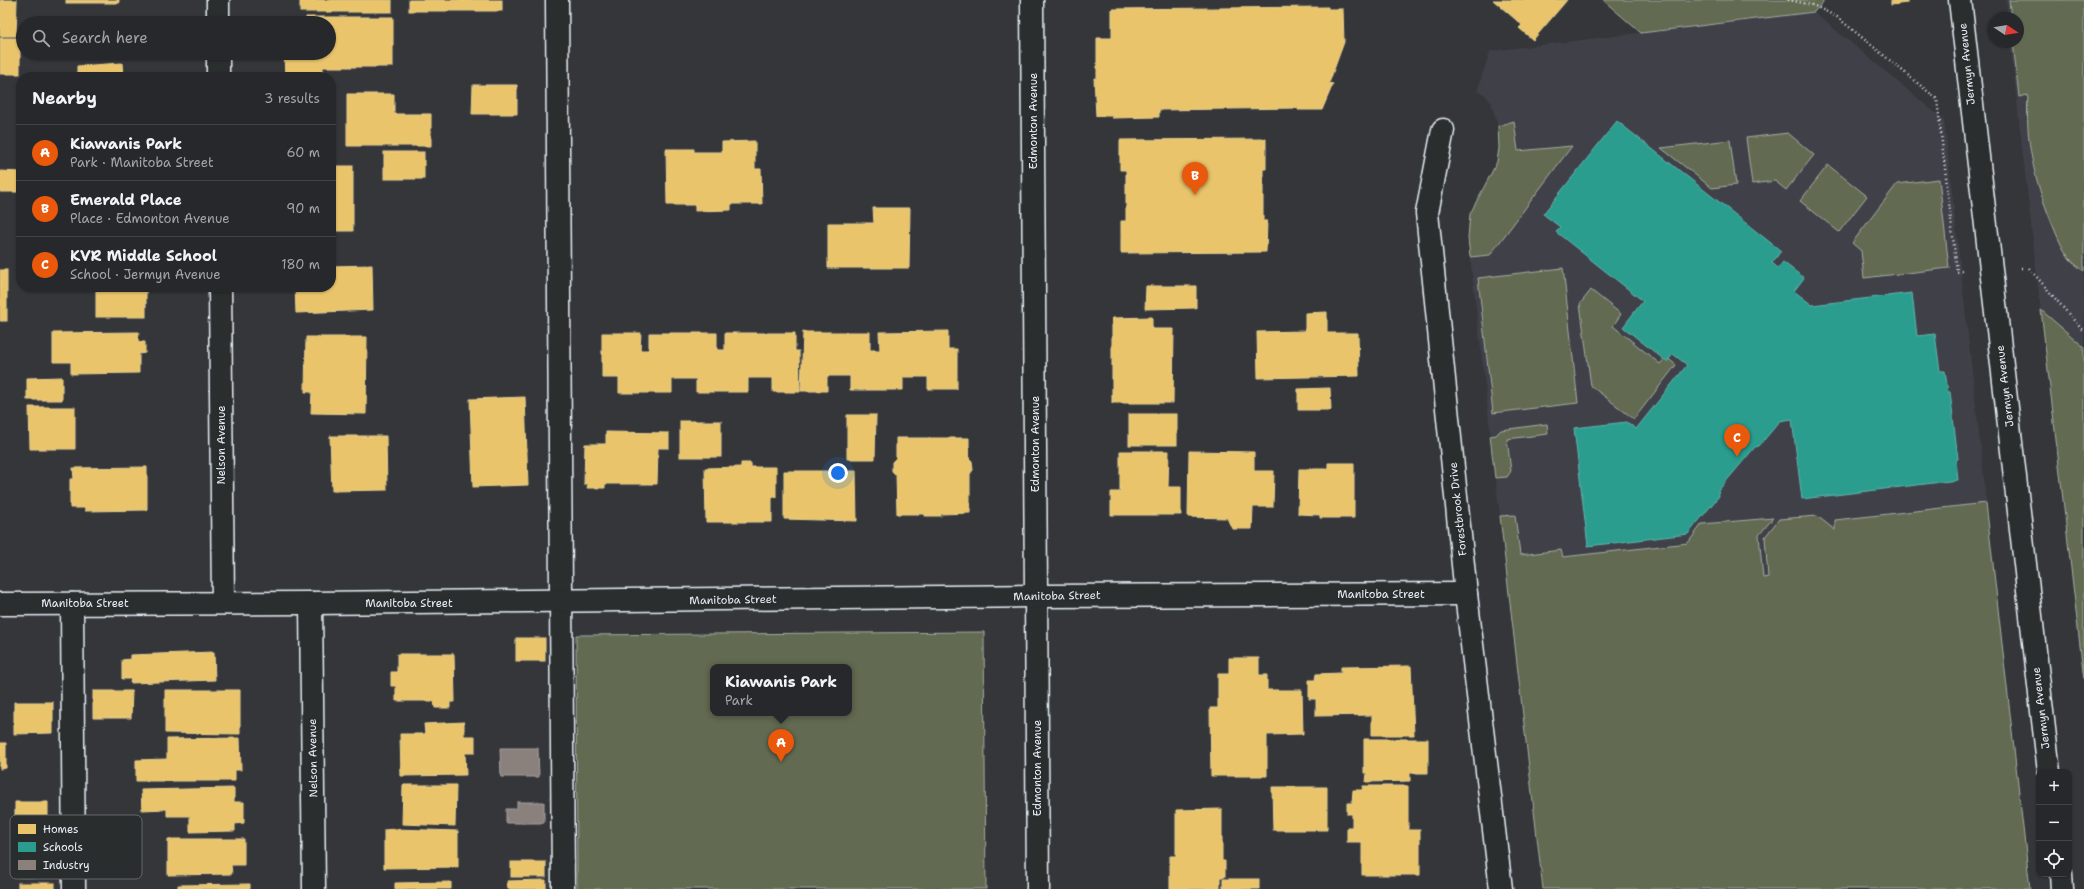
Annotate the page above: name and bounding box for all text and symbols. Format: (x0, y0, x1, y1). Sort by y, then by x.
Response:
north arrow (1988, 12, 2024, 48)
search box (16, 16, 336, 60)
street label: Jermyn Avenue (1955, 22, 1979, 106)
icon: search (30, 27, 52, 49)
text: Search here (62, 28, 148, 48)
street label: Edmonton Avenue (1026, 73, 1041, 169)
text: Nearby (32, 87, 97, 109)
text: 3 results (264, 90, 320, 107)
text: Kiawanis Park (70, 134, 182, 154)
text: A (40, 144, 50, 161)
text: 60 m (287, 144, 320, 161)
text: Park · Manitoba Street (70, 154, 214, 171)
pin: B (1182, 162, 1208, 195)
text: Emerald Place (70, 190, 182, 210)
text: B (41, 200, 49, 217)
text: 90 m (286, 200, 320, 217)
text: Place · Edmonton Avenue (70, 210, 230, 227)
text: KVR Middle School (70, 246, 217, 266)
text: C (41, 256, 49, 273)
text: 180 m (281, 256, 320, 273)
text: School · Jermyn Avenue (70, 266, 221, 283)
street label: Jermyn Avenue (1993, 344, 2017, 428)
street label: Edmonton Avenue (1028, 396, 1043, 492)
street label: Nelson Avenue (214, 406, 229, 484)
pin: C (1724, 424, 1750, 457)
street label: Forestbrook Drive (1446, 461, 1470, 557)
your location (828, 463, 848, 483)
street label: Manitoba Street (1337, 587, 1425, 602)
street label: Manitoba Street (1013, 588, 1101, 604)
street label: Manitoba Street (689, 592, 777, 608)
street label: Manitoba Street (41, 596, 129, 611)
street label: Manitoba Street (365, 596, 453, 611)
popup (710, 664, 852, 716)
street label: Jermyn Avenue (2029, 666, 2053, 750)
text: Kiawanis Park (725, 672, 837, 692)
text: Park (725, 692, 753, 709)
street label: Nelson Avenue (305, 718, 321, 798)
street label: Edmonton Avenue (1030, 720, 1045, 816)
pin: A (768, 729, 794, 762)
map controls (2036, 769, 2072, 877)
button: + (2036, 769, 2072, 805)
button: − (2036, 805, 2072, 841)
legend (10, 815, 142, 879)
text: Homes (43, 822, 79, 837)
text: Schools (43, 840, 83, 855)
button: locate (2036, 841, 2072, 877)
text: Industry (43, 858, 90, 873)

